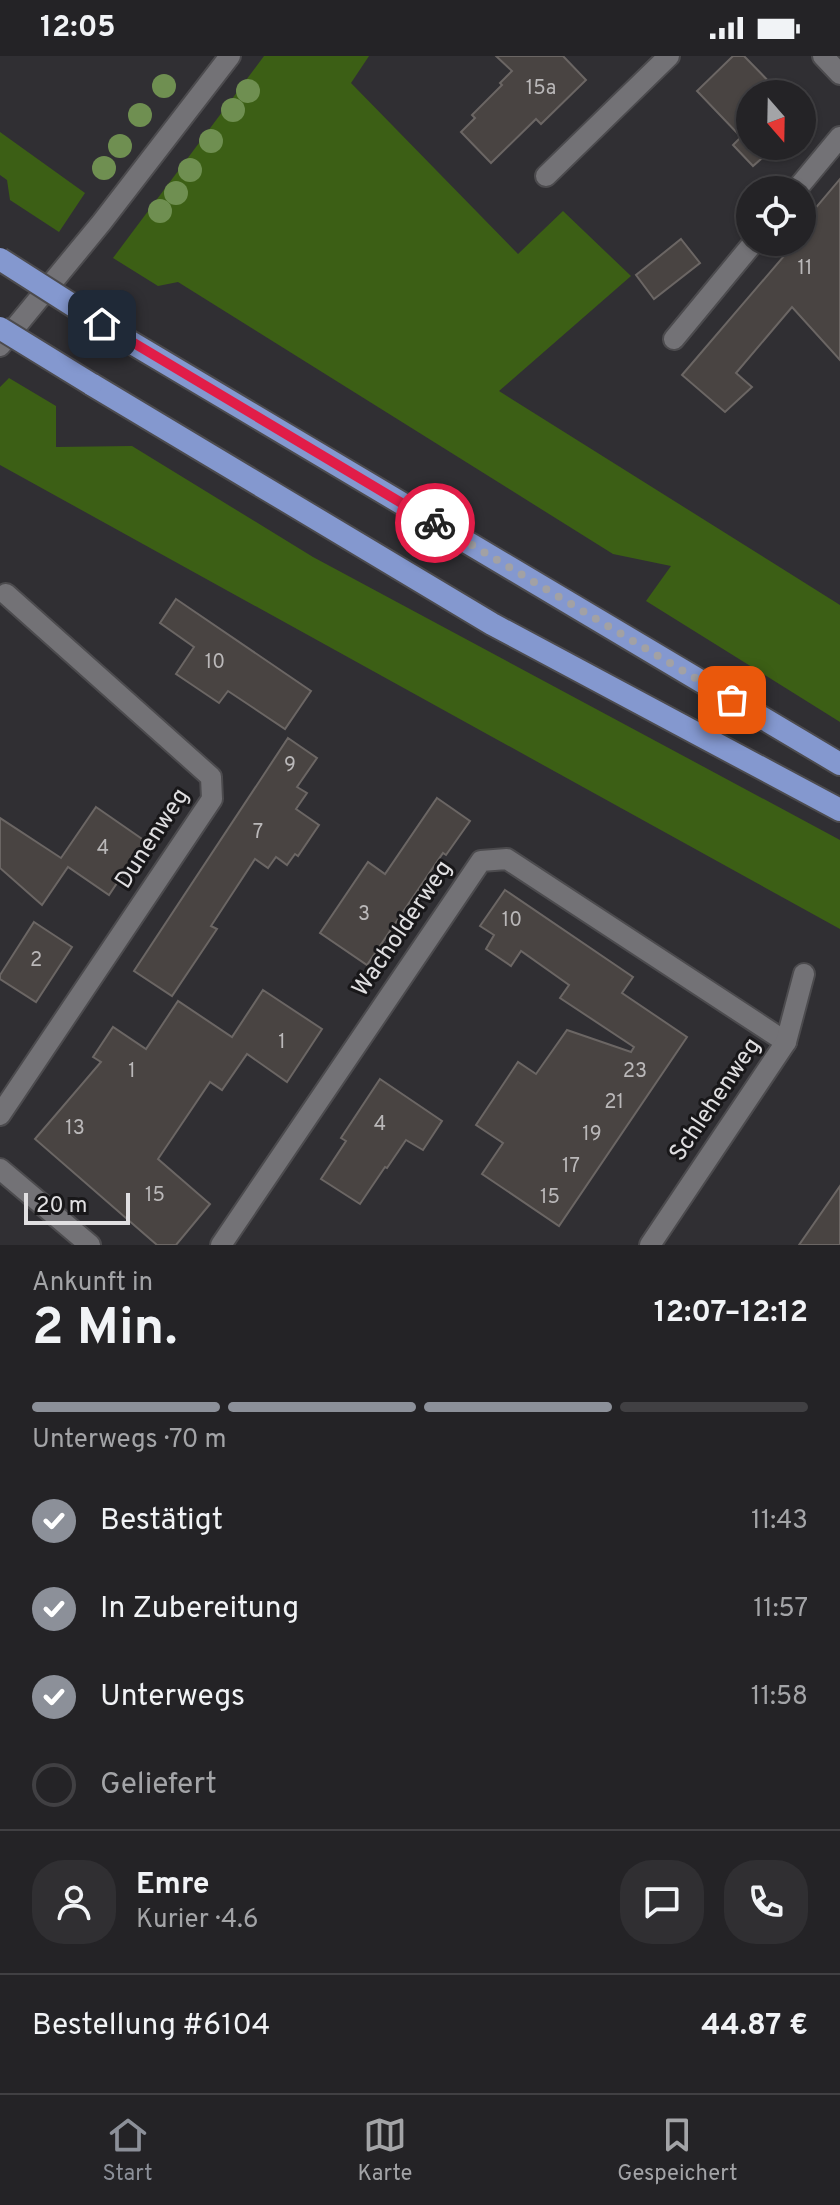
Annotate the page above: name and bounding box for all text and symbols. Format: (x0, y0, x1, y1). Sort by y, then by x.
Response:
text: 12:05 (40, 10, 116, 47)
house number: 15a (526, 76, 556, 102)
north arrow (736, 80, 816, 160)
map controls (736, 80, 816, 256)
button: locate (736, 176, 816, 256)
house number: 11 (798, 256, 812, 282)
pin (68, 290, 136, 358)
icon: home (80, 302, 124, 346)
courier (395, 483, 475, 563)
icon: bike (413, 501, 457, 545)
house number: 10 (205, 650, 225, 676)
pin (698, 666, 766, 734)
icon: bag (710, 678, 754, 722)
house number: 9 (284, 753, 296, 779)
street label: Dunenweg (109, 783, 197, 895)
house number: 7 (253, 820, 263, 846)
house number: 4 (97, 836, 109, 862)
street label: Wacholderweg (346, 855, 460, 1003)
house number: 3 (358, 902, 370, 928)
house number: 10 (502, 908, 522, 934)
house number: 2 (30, 948, 42, 974)
house number: 1 (278, 1030, 286, 1056)
street label: Schlehenweg (664, 1032, 768, 1168)
house number: 1 (128, 1059, 136, 1085)
house number: 23 (623, 1059, 647, 1085)
house number: 21 (604, 1090, 624, 1116)
house number: 4 (374, 1112, 386, 1138)
house number: 13 (65, 1116, 85, 1142)
house number: 19 (582, 1122, 602, 1148)
house number: 17 (562, 1154, 580, 1180)
house number: 15 (145, 1183, 165, 1209)
house number: 15 (540, 1185, 560, 1211)
scale bar (24, 1189, 130, 1225)
text: 20 m (36, 1193, 87, 1220)
text: Ankunft in (32, 1267, 153, 1300)
text: 12:07–12:12 (654, 1295, 808, 1332)
text: 2 Min. (32, 1297, 177, 1363)
text: Unterwegs · 70 m (32, 1424, 227, 1457)
icon: check (32, 1499, 76, 1543)
text: Bestätigt (100, 1503, 223, 1540)
text: 11:43 (751, 1505, 808, 1538)
icon: check (32, 1587, 76, 1631)
text: In Zubereitung (100, 1591, 299, 1628)
text: 11:57 (753, 1593, 808, 1626)
icon: check (32, 1675, 76, 1719)
text: Unterwegs (100, 1679, 245, 1716)
text: 11:58 (751, 1681, 808, 1714)
text: Geliefert (100, 1767, 217, 1804)
button: person (32, 1860, 116, 1944)
button: chat (620, 1860, 704, 1944)
button: phone (724, 1860, 808, 1944)
text: Emre (136, 1867, 209, 1904)
text: Kurier · 4.6 (136, 1904, 259, 1937)
text: Bestellung #6104 (32, 2008, 270, 2045)
text: 44.87 € (701, 2008, 808, 2045)
tab: Start (102, 2113, 153, 2188)
tab: Karte (357, 2113, 412, 2188)
tab: Gespeichert (617, 2113, 738, 2188)

